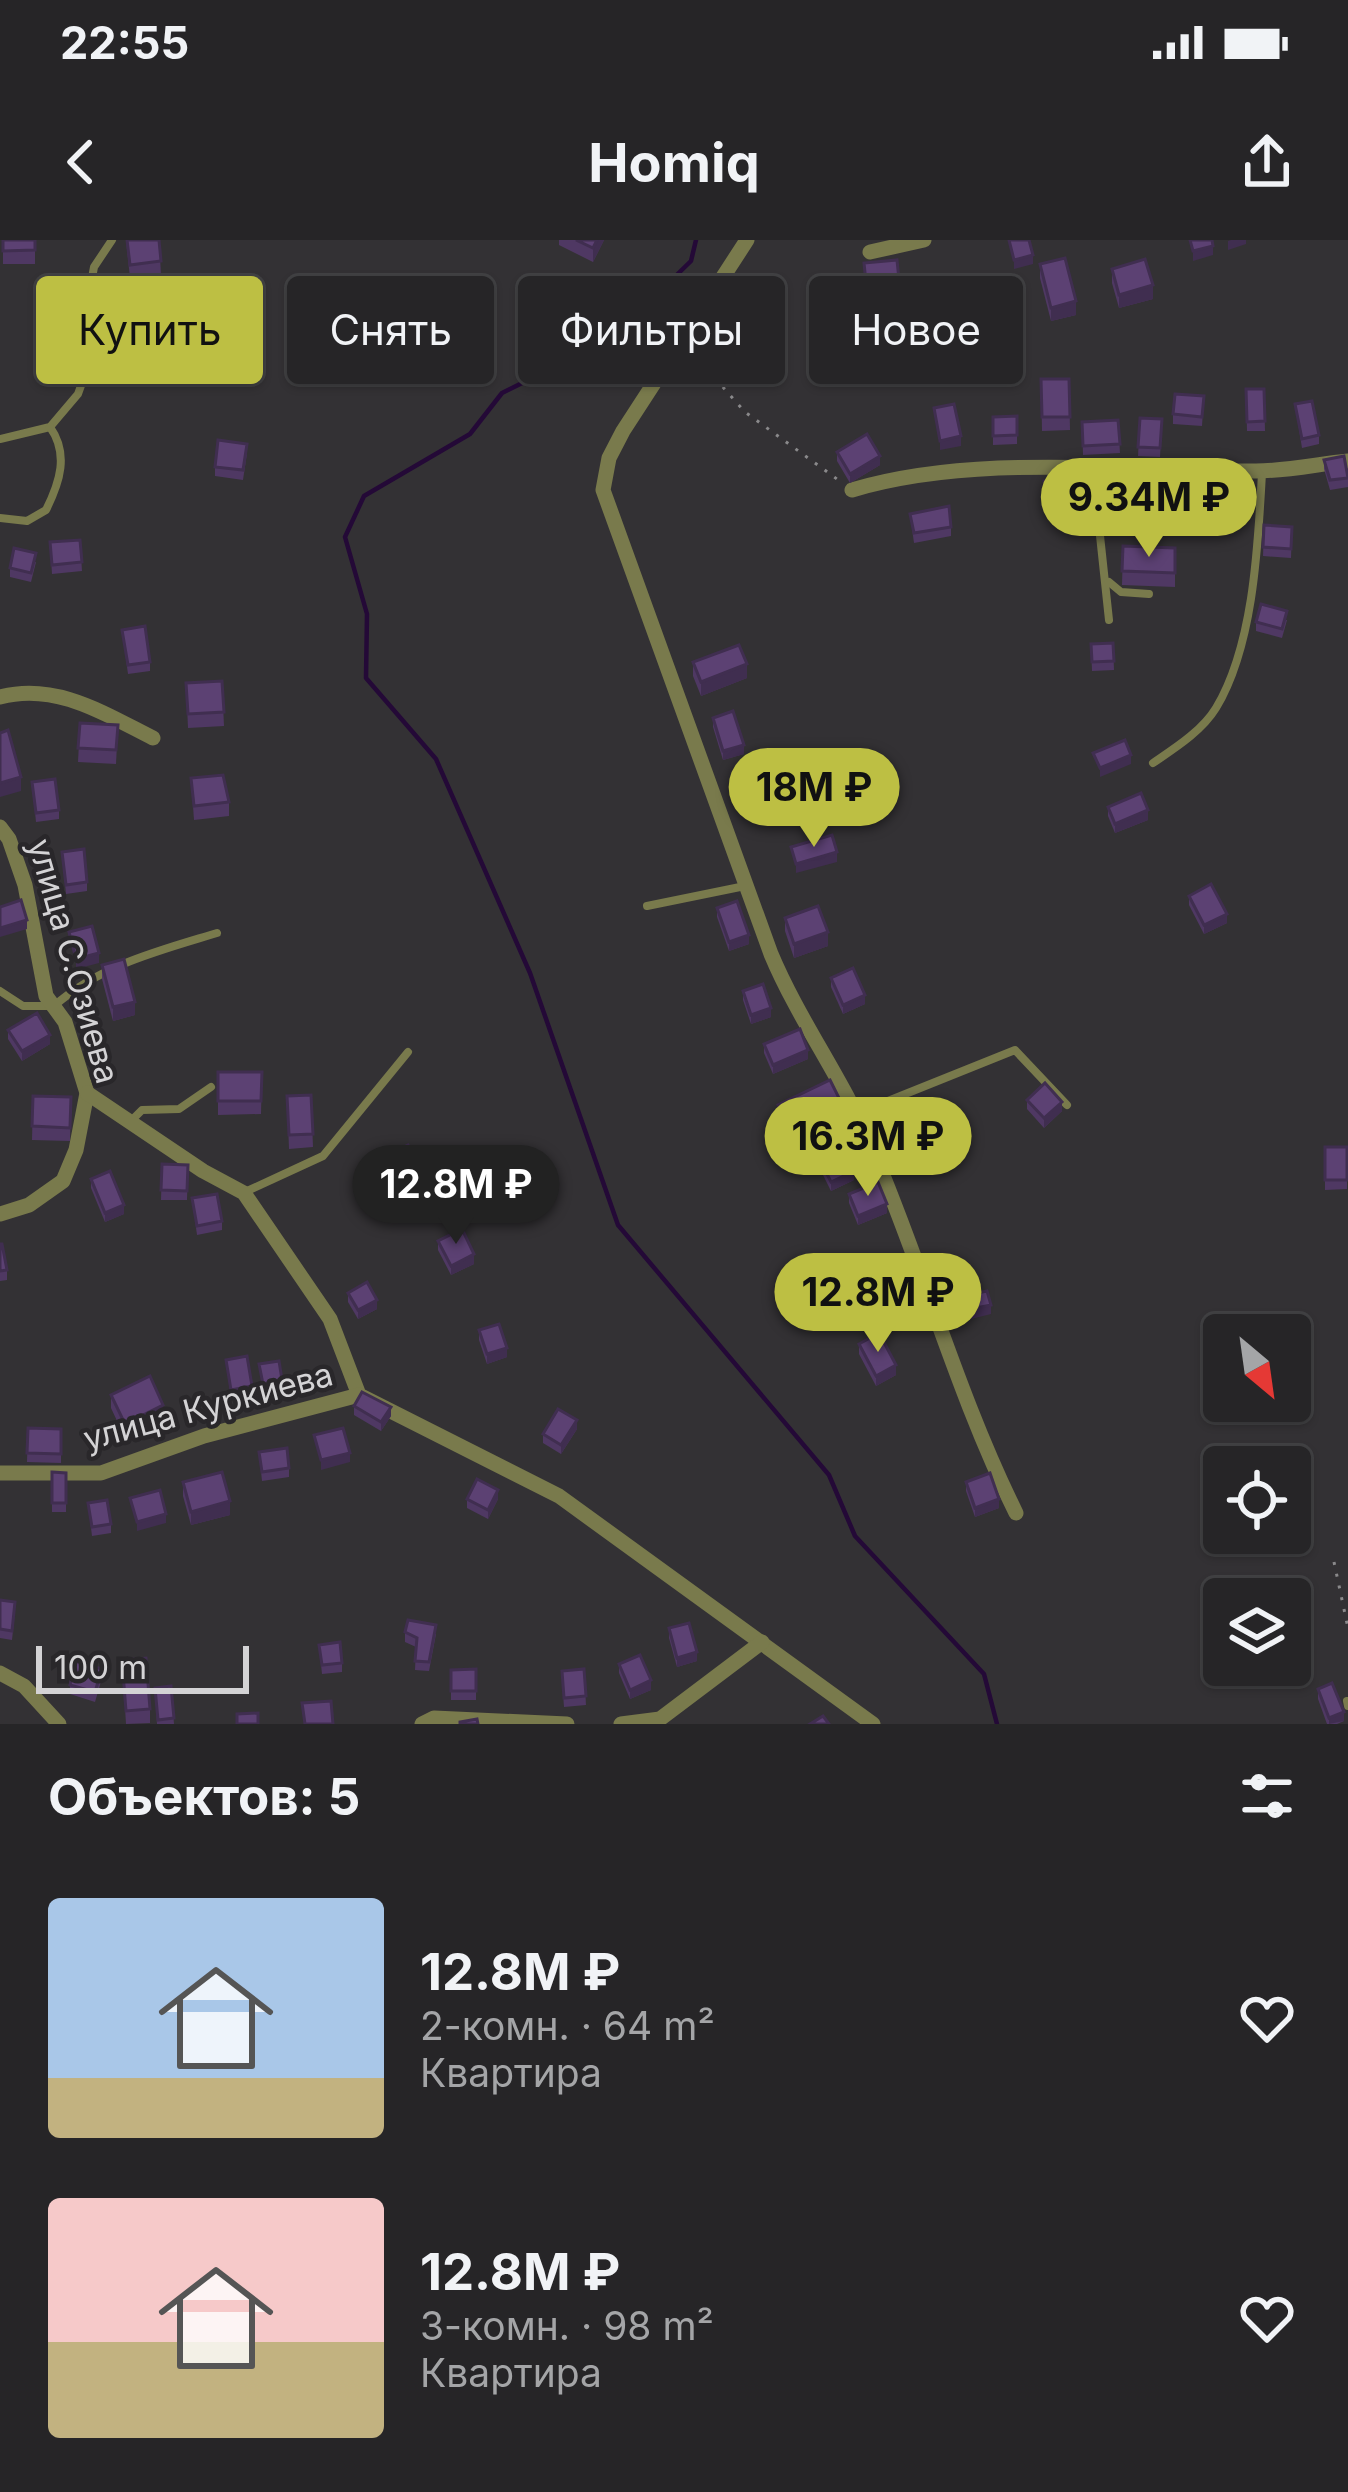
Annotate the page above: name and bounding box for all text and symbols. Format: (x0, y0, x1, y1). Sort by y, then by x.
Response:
text: 22:55 (60, 15, 189, 70)
icon: back (48, 129, 114, 195)
icon: share (1234, 129, 1300, 195)
text: Homiq (588, 130, 760, 195)
chip: Купить (36, 276, 263, 384)
chip: Снять (287, 276, 494, 384)
chip: Фильтры (518, 276, 785, 384)
chip: Новое (809, 276, 1023, 384)
pin: 9.34M ₽ (1038, 458, 1260, 560)
text: 9.34M ₽ (1068, 473, 1230, 520)
pin: 18M ₽ (730, 748, 898, 850)
text: 18M ₽ (756, 763, 872, 810)
street label: улица С.Озиева (20, 834, 128, 1088)
pin: 16.3M ₽ (757, 1097, 979, 1199)
text: 16.3M ₽ (792, 1112, 944, 1159)
pin: 12.8M ₽ (345, 1145, 567, 1247)
text: 12.8M ₽ (379, 1160, 533, 1207)
pin: 12.8M ₽ (767, 1253, 989, 1355)
text: 12.8M ₽ (801, 1268, 955, 1315)
north arrow (1203, 1314, 1311, 1422)
map controls (1203, 1314, 1311, 1686)
street label: улица Куркиева (79, 1353, 337, 1459)
button: locate (1203, 1446, 1311, 1554)
button: layers (1203, 1578, 1311, 1686)
scale bar (36, 1640, 249, 1693)
text: 100 m (54, 1647, 147, 1687)
icon: filters (1234, 1763, 1300, 1829)
text: Объектов: 5 (48, 1766, 360, 1827)
text: 12.8M ₽ (420, 1941, 620, 2002)
icon: home (144, 1946, 288, 2090)
icon: heart (1234, 1985, 1300, 2051)
text: 2-комн. · 64 m² (420, 2002, 715, 2049)
text: Квартира (420, 2049, 602, 2096)
text: 12.8M ₽ (420, 2241, 620, 2302)
icon: home (144, 2246, 288, 2390)
icon: heart (1234, 2285, 1300, 2351)
text: 3-комн. · 98 m² (420, 2302, 714, 2349)
text: Квартира (420, 2349, 602, 2396)

